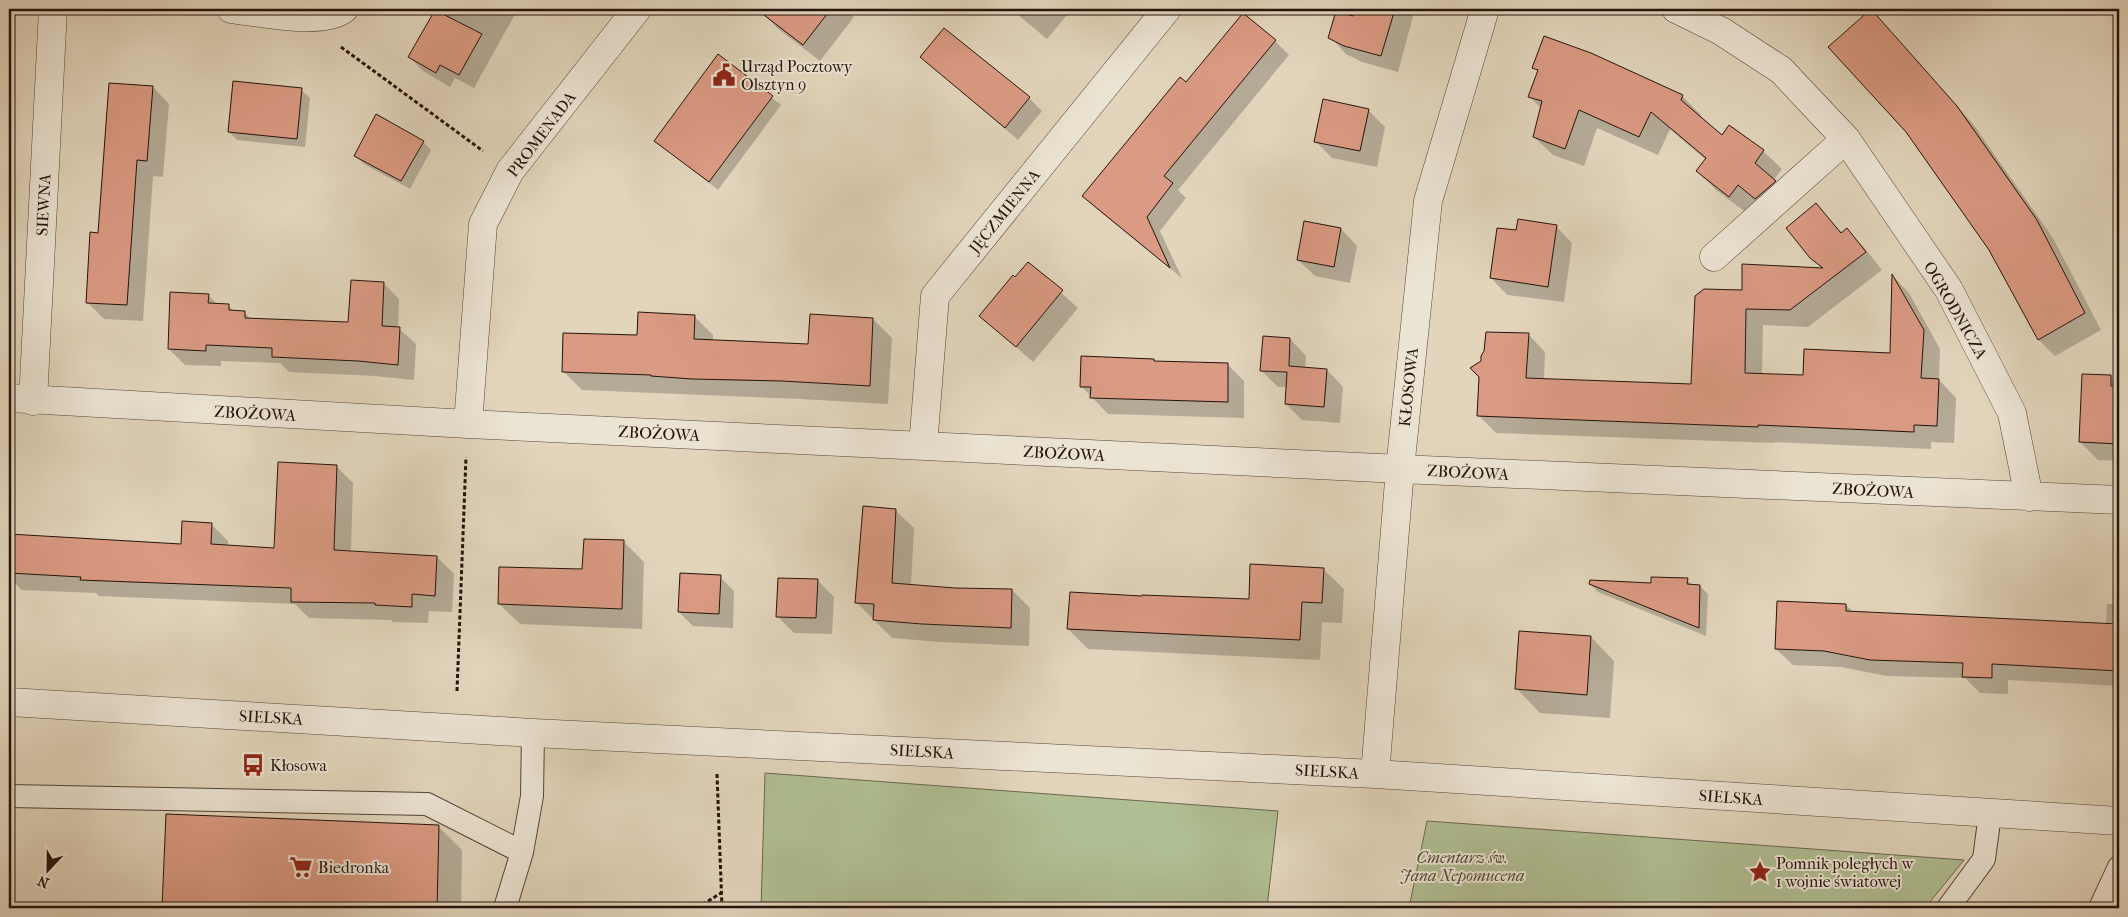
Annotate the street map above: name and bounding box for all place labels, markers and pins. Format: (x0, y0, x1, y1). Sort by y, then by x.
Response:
place label: Urząd Pocztowy Olsztyn 9 (741, 57, 853, 94)
public building icon: Urząd Pocztowy Olsztyn 9 (711, 62, 737, 88)
bus stop icon: Kłosowa (240, 752, 266, 778)
place label: Kłosowa (270, 756, 327, 775)
supermarket icon: Biedronka (288, 854, 314, 880)
place label: Pomnik poległych w 1 wojnie światowej (1776, 854, 1915, 891)
place label: Biedronka (318, 858, 390, 877)
place icon: Pomnik poległych w 1 wojnie światowej (1747, 859, 1773, 885)

